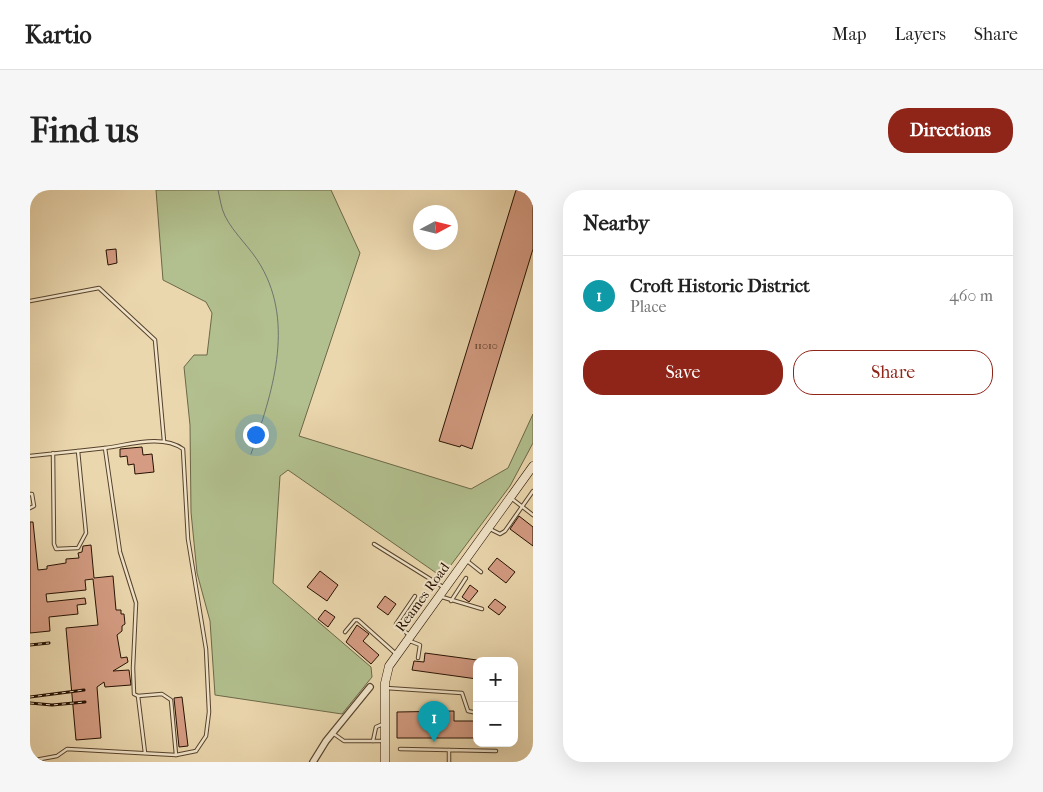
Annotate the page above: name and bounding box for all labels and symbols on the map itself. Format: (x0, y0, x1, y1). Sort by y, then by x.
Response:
north arrow (413, 205, 458, 250)
house number: 11010 (474, 339, 498, 352)
your location (243, 422, 269, 448)
street label: Reames Road (392, 559, 453, 635)
pin: 1 (418, 701, 450, 742)

